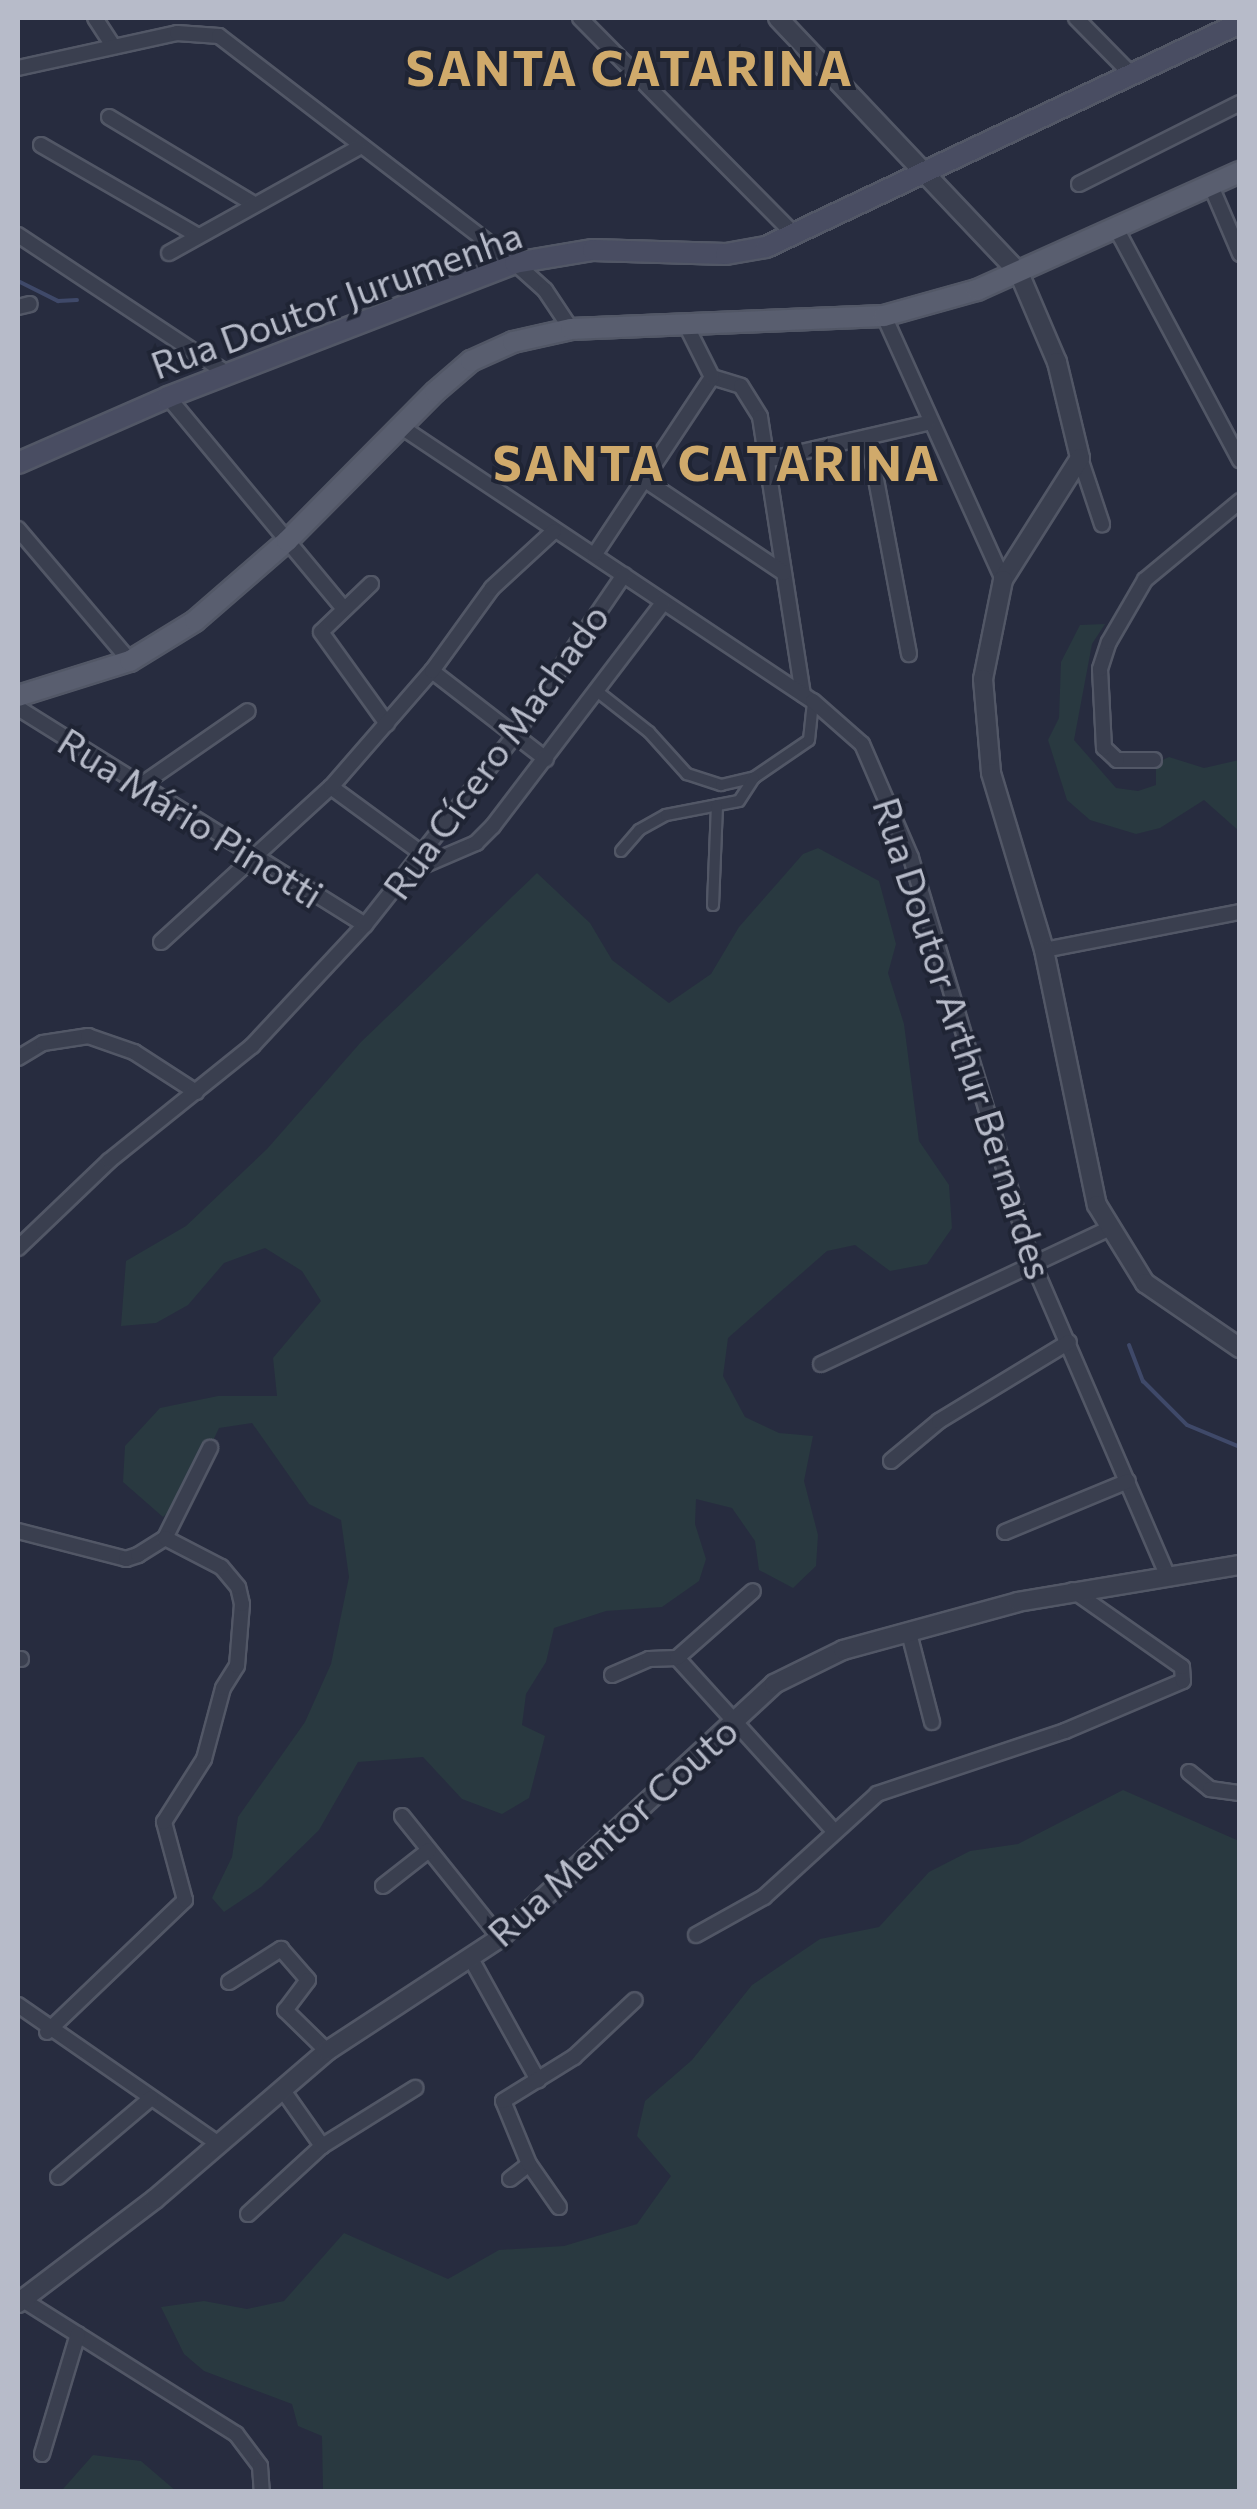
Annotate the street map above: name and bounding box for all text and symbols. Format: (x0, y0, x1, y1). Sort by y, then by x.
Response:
district label: SANTA CATARINA (406, 38, 854, 96)
street label: Rua Doutor Jurumenha (144, 211, 528, 387)
district label: SANTA CATARINA (493, 433, 941, 491)
street label: Rua Cícero Machado (373, 595, 617, 907)
street label: Rua Mário Pinotti (50, 717, 332, 917)
street label: Rua Doutor Arthur Bernardes (864, 791, 1064, 1285)
street label: Rua Mentor Couto (478, 1707, 746, 1955)

